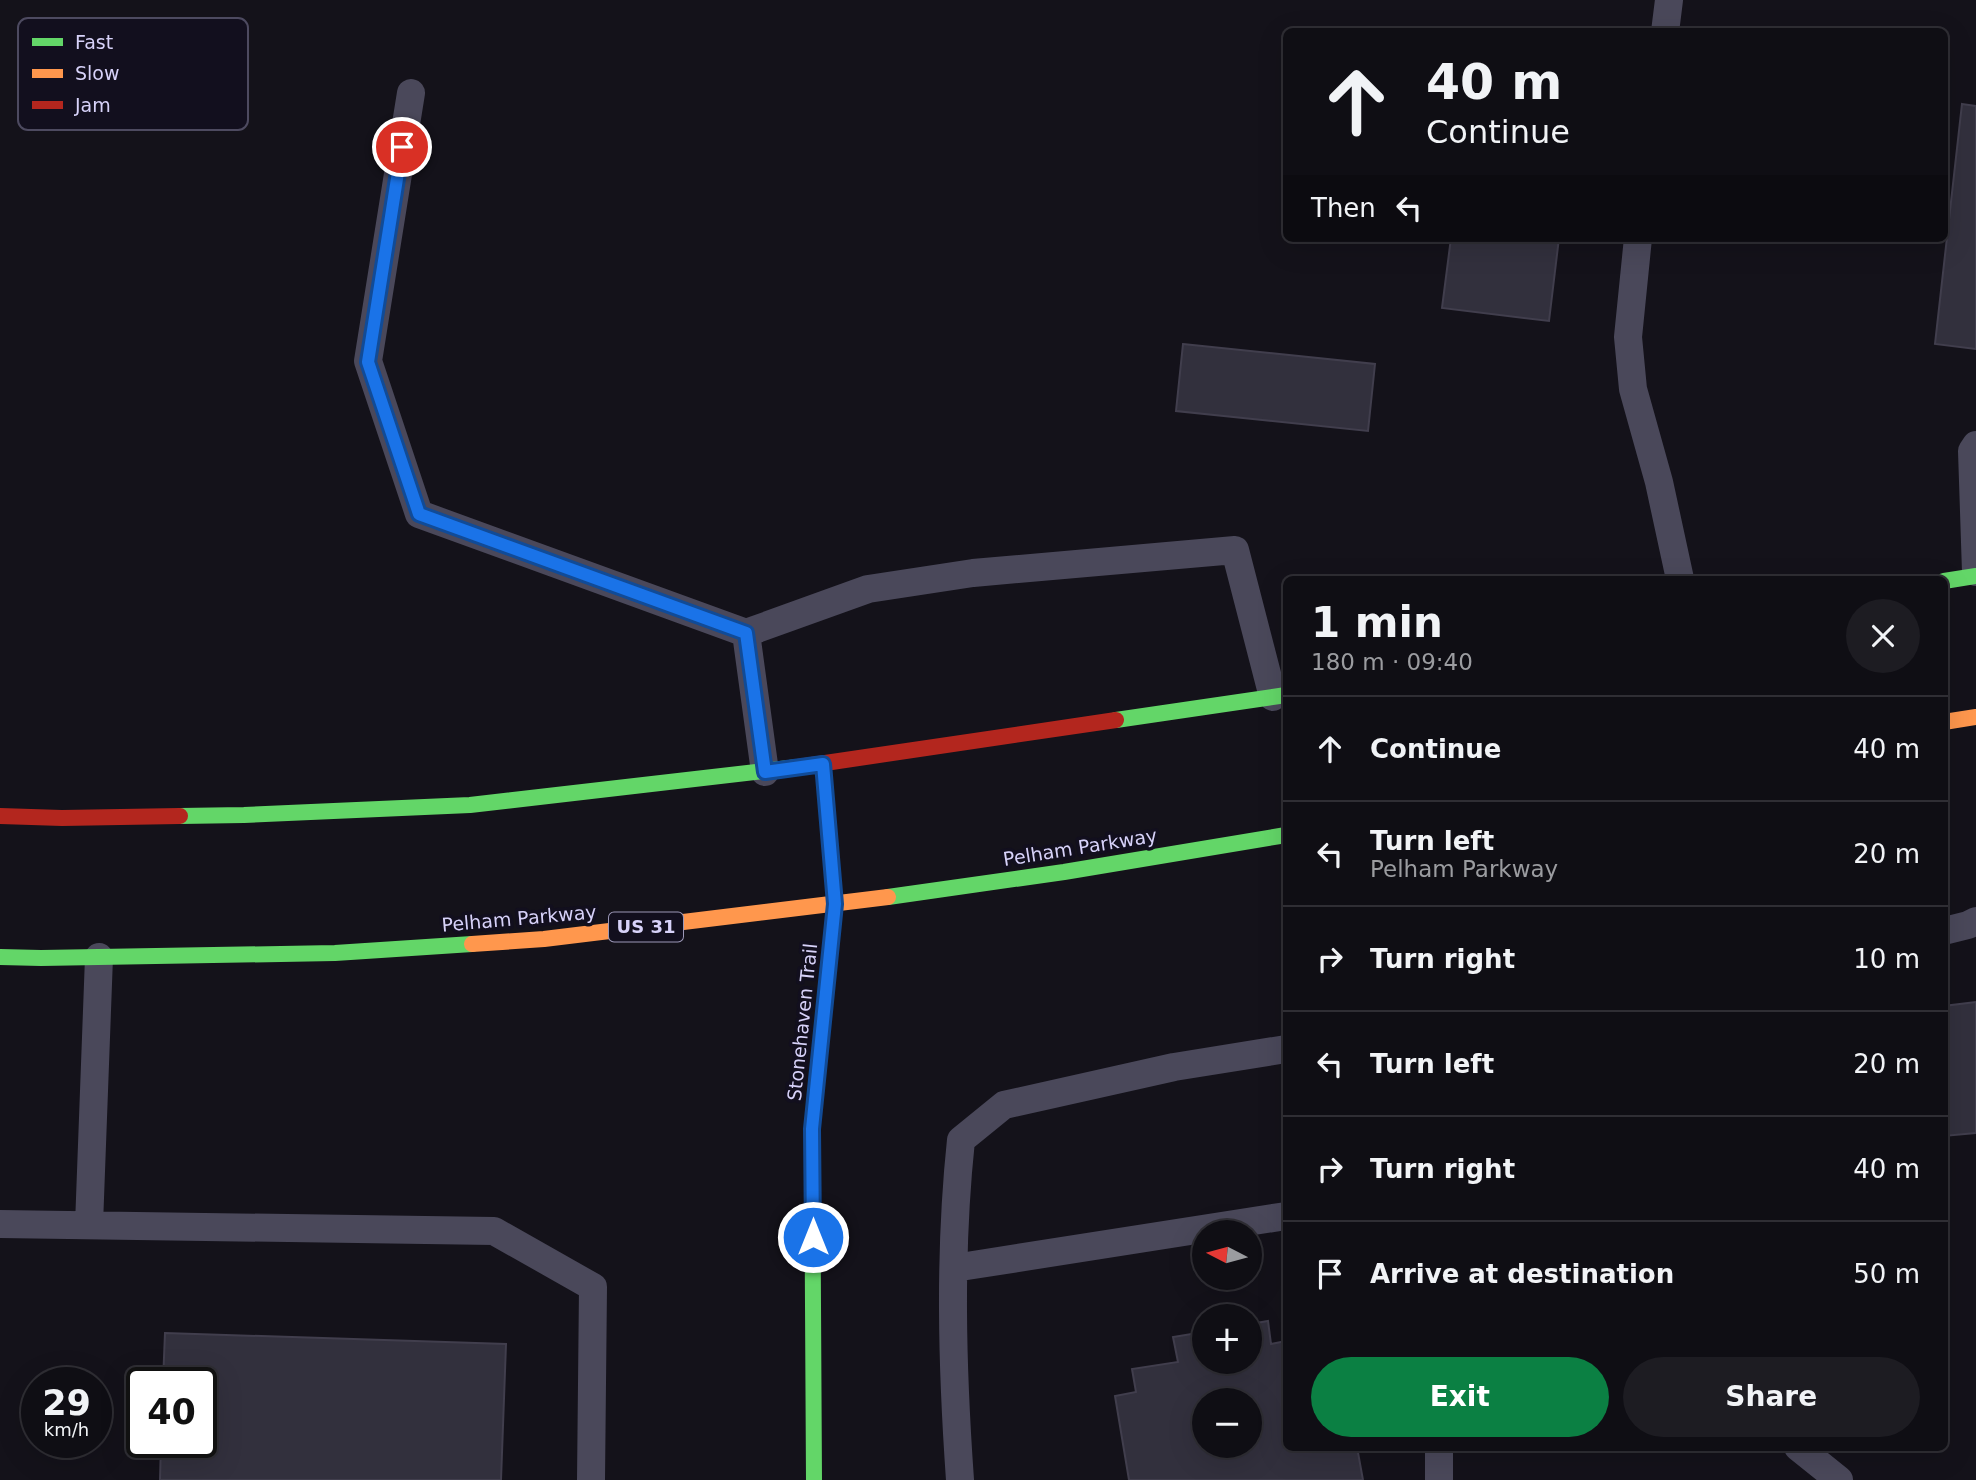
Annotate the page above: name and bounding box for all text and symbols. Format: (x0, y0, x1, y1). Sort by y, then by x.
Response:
legend (18, 18, 248, 130)
text: Fast (75, 31, 113, 53)
text: 40 m (1426, 54, 1562, 111)
icon: ahead (1311, 56, 1402, 147)
text: Slow (75, 62, 120, 84)
text: Jam (74, 94, 111, 116)
text: Continue (1426, 113, 1570, 151)
pin (372, 117, 432, 177)
icon: arrive (383, 128, 421, 166)
icon: left (1390, 189, 1428, 227)
text: Then (1311, 193, 1376, 223)
text: 1 min (1311, 598, 1443, 647)
button: close (1846, 599, 1920, 673)
text: 180 m · 09:40 (1311, 649, 1473, 675)
icon: ahead (1311, 730, 1349, 768)
text: Continue (1370, 734, 1501, 764)
text: 40 m (1853, 734, 1920, 764)
street label: Pelham Parkway (1001, 824, 1159, 870)
text: Turn left (1370, 826, 1494, 856)
icon: left (1311, 835, 1349, 873)
text: 20 m (1853, 839, 1920, 869)
text: Pelham Parkway (1370, 856, 1558, 882)
street label: Pelham Parkway (441, 900, 597, 936)
road number: US 31 (609, 912, 683, 942)
icon: right (1311, 940, 1349, 978)
street label: Stonehaven Trail (783, 942, 821, 1102)
text: Turn right (1370, 944, 1515, 974)
text: 10 m (1853, 944, 1920, 974)
icon: left (1311, 1045, 1349, 1083)
text: Turn left (1370, 1049, 1494, 1079)
text: 20 m (1853, 1049, 1920, 1079)
icon: right (1311, 1150, 1349, 1188)
text: Turn right (1370, 1154, 1515, 1184)
text: 40 m (1853, 1154, 1920, 1184)
position arrow (776, 1200, 850, 1274)
north arrow (1192, 1220, 1262, 1290)
map controls (1192, 1220, 1262, 1458)
icon: arrive (1311, 1255, 1349, 1293)
text: Arrive at destination (1370, 1259, 1674, 1289)
text: 50 m (1853, 1259, 1920, 1289)
button: + (1192, 1304, 1262, 1374)
button: Exit (1311, 1357, 1609, 1437)
button: Share (1623, 1357, 1920, 1437)
speed limit sign: 40 (126, 1367, 217, 1458)
text: 29 (42, 1383, 91, 1423)
button: − (1192, 1388, 1262, 1458)
text: km/h (44, 1419, 89, 1440)

